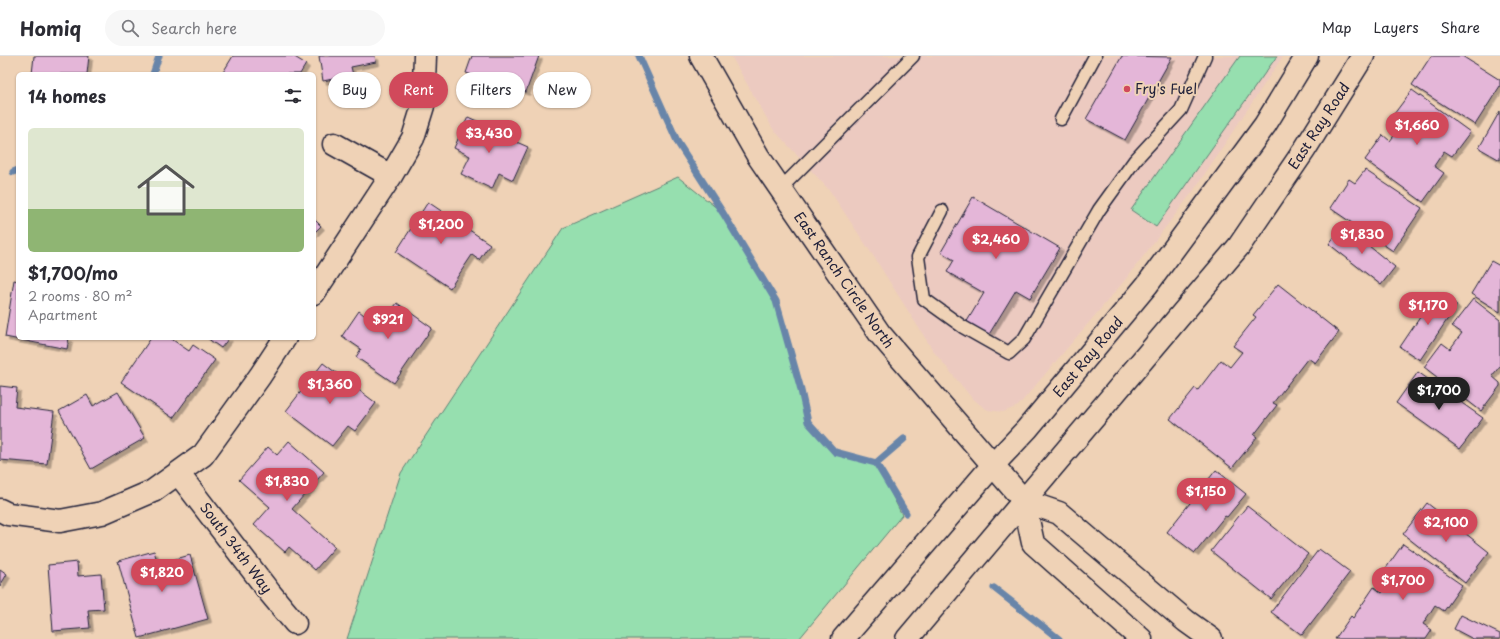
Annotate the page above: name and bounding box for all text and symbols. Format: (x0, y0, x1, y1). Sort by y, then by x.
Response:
search box (105, 10, 385, 46)
text: Homiq (20, 14, 81, 42)
text: Search here (151, 16, 237, 39)
icon: search (119, 17, 141, 39)
text: Map (1322, 17, 1352, 38)
text: Layers (1374, 17, 1419, 38)
text: Share (1441, 17, 1480, 38)
chip: Buy (328, 72, 381, 108)
chip: Rent (389, 72, 448, 108)
chip: Filters (456, 72, 525, 108)
chip: New (533, 72, 591, 108)
place label: Fry's Fuel (1135, 78, 1197, 99)
street label: East Ray Road (1283, 78, 1355, 173)
text: 14 homes (28, 83, 106, 109)
marker: Fry's Fuel (1122, 84, 1132, 94)
icon: filters (282, 85, 304, 107)
pin: $1,660 (1384, 112, 1450, 146)
text: $1,660 (1395, 115, 1439, 134)
pin: $3,430 (456, 120, 522, 154)
text: $3,430 (465, 123, 513, 142)
icon: home (130, 154, 202, 226)
street label: East Ranch Circle North (789, 207, 900, 352)
pin: $1,200 (408, 211, 474, 245)
text: $1,200 (418, 214, 464, 233)
pin: $1,830 (1329, 221, 1395, 255)
text: $1,830 (1340, 224, 1384, 243)
pin: $2,460 (963, 226, 1029, 260)
text: $2,460 (972, 229, 1020, 248)
text: $1,700/mo (28, 260, 118, 286)
text: 2 rooms · 80 m² (28, 286, 133, 305)
pin: $1,170 (1395, 292, 1461, 326)
text: $1,170 (1408, 295, 1448, 314)
text: Apartment (28, 305, 97, 324)
pin: $921 (364, 306, 412, 340)
text: $921 (372, 309, 404, 328)
street label: East Ray Road (1048, 312, 1128, 402)
pin: $1,360 (297, 371, 363, 405)
text: $1,360 (307, 374, 353, 393)
pin: $1,700 (1406, 377, 1472, 411)
text: $1,700 (1417, 380, 1461, 399)
pin: $1,830 (254, 468, 320, 502)
text: $1,830 (265, 471, 309, 490)
pin: $1,150 (1173, 478, 1239, 512)
text: $1,150 (1186, 481, 1226, 500)
street label: South 34th Way (195, 498, 278, 598)
pin: $2,100 (1413, 509, 1479, 543)
text: $2,100 (1423, 512, 1469, 531)
pin: $1,820 (129, 559, 195, 593)
text: $1,820 (140, 562, 184, 581)
pin: $1,700 (1370, 567, 1436, 601)
text: $1,700 (1381, 570, 1425, 589)

